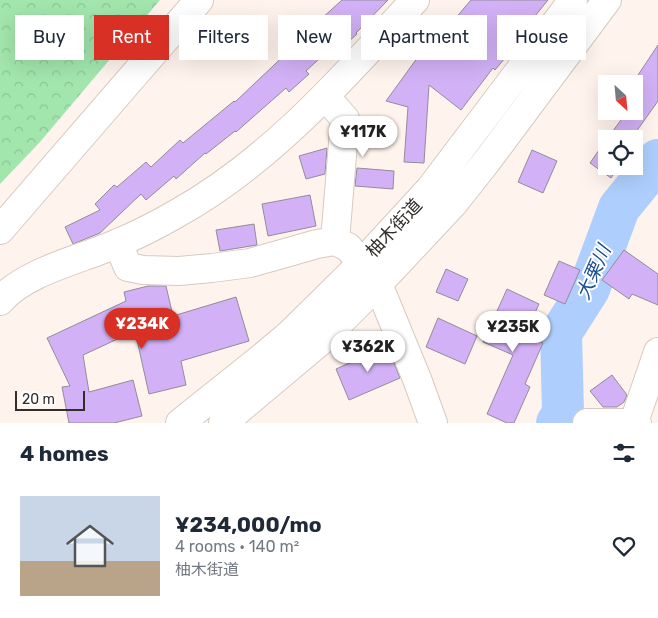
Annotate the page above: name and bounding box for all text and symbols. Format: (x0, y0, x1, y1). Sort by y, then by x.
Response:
chip: Buy (15, 15, 84, 60)
chip: Rent (94, 15, 169, 60)
chip: Filters (179, 15, 268, 60)
chip: New (278, 15, 351, 60)
chip: Apartment (361, 15, 487, 60)
chip: House (497, 15, 586, 60)
north arrow (598, 75, 642, 120)
map controls (598, 75, 643, 175)
pin: ¥117K (328, 116, 398, 158)
text: ¥117K (340, 122, 386, 141)
button: locate (598, 130, 643, 175)
street label: 柚木街道 (361, 194, 427, 262)
water label: 大栗川 (571, 240, 616, 303)
pin: ¥234K (107, 308, 177, 350)
pin: ¥235K (478, 310, 548, 353)
text: ¥234K (115, 314, 169, 333)
text: ¥235K (487, 317, 539, 336)
pin: ¥362K (333, 330, 403, 373)
text: ¥362K (342, 337, 395, 356)
scale bar (15, 388, 85, 411)
text: 20 m (22, 391, 55, 408)
icon: filters (610, 439, 638, 467)
text: 4 homes (20, 441, 109, 466)
text: ¥234,000/mo (175, 512, 322, 537)
icon: home (60, 516, 120, 576)
icon: heart (610, 532, 638, 560)
text: 4 rooms · 140 m² (175, 537, 299, 556)
text: 柚木街道 (175, 560, 239, 579)

